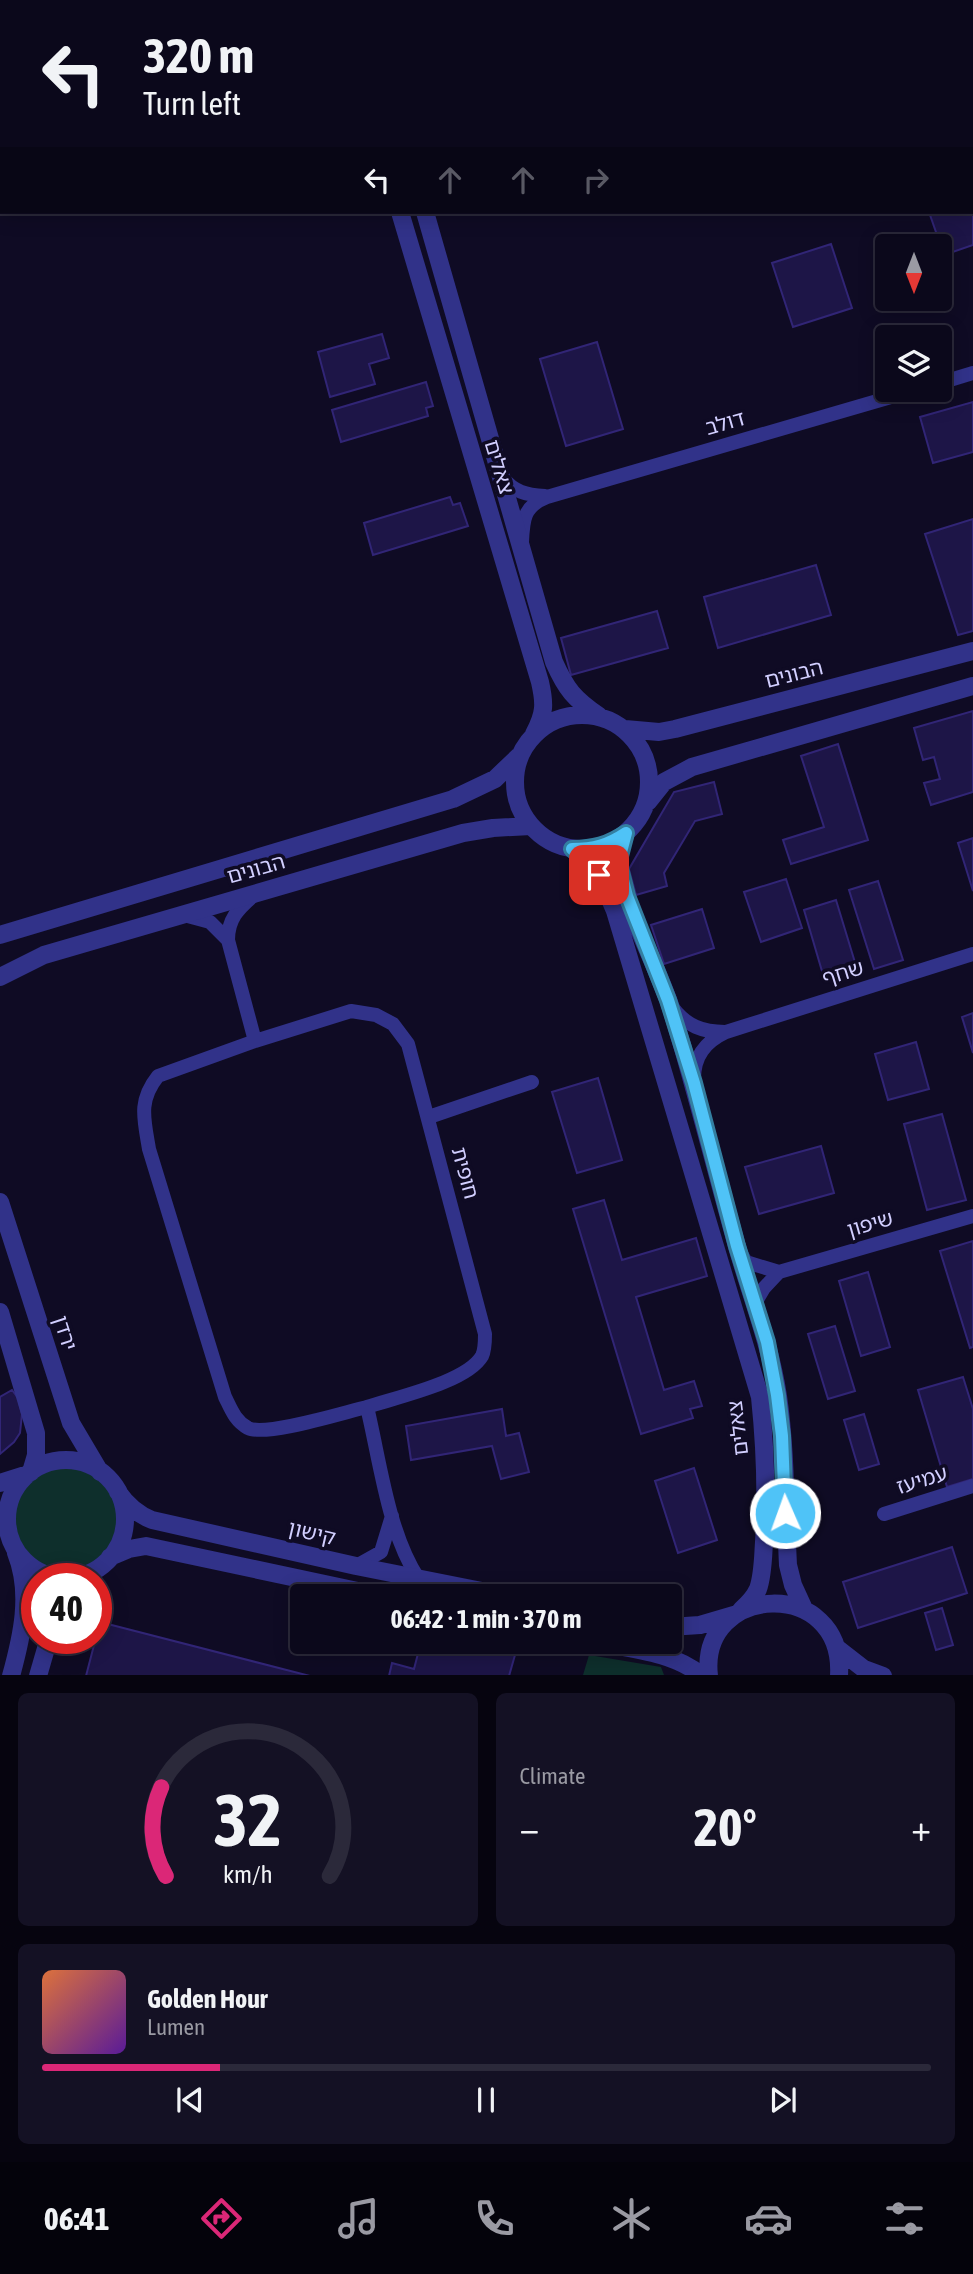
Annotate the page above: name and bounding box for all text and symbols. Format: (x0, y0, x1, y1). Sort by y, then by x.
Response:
text: 320 m (143, 27, 254, 83)
icon: left (28, 28, 119, 119)
text: Turn left (143, 85, 241, 122)
icon: left (358, 161, 396, 199)
icon: ahead (431, 161, 469, 199)
icon: ahead (504, 161, 542, 199)
icon: right (577, 161, 615, 199)
north arrow (875, 234, 952, 312)
map controls (875, 234, 952, 402)
button: layers (875, 325, 952, 402)
street label: דולב (702, 405, 747, 439)
street label: צאלים (480, 437, 520, 497)
street label: הבונים (762, 654, 825, 692)
pin (569, 845, 629, 905)
street label: הבונים (224, 848, 287, 888)
icon: arrive (580, 856, 618, 894)
street label: שחף (819, 954, 866, 990)
street label: חופית (448, 1144, 484, 1201)
street label: שיפון (844, 1205, 896, 1241)
street label: ירדן (49, 1312, 83, 1353)
street label: צאלים (722, 1399, 752, 1457)
street label: עמיעז (893, 1460, 950, 1498)
position arrow (748, 1476, 822, 1550)
street label: קישון (286, 1515, 338, 1549)
speed limit sign: 40 (21, 1563, 112, 1654)
text: 06:42 · 1 min · 370 m (391, 1604, 581, 1634)
text: Climate (520, 1763, 585, 1789)
text: 32 (214, 1778, 282, 1861)
text: 20° (694, 1797, 757, 1857)
text: − (520, 1806, 539, 1849)
text: + (911, 1806, 931, 1849)
text: km/h (223, 1859, 273, 1887)
text: Golden Hour (147, 1984, 267, 2014)
text: Lumen (147, 2014, 205, 2040)
icon: previous (171, 2081, 209, 2119)
icon: pause (467, 2081, 505, 2119)
icon: next (764, 2081, 802, 2119)
icon: directions (197, 2194, 246, 2243)
icon: music (334, 2194, 383, 2243)
icon: phone (470, 2194, 519, 2243)
icon: climate (607, 2194, 656, 2243)
icon: car (744, 2194, 793, 2243)
icon: filters (880, 2194, 929, 2243)
text: 06:41 (44, 2200, 110, 2237)

